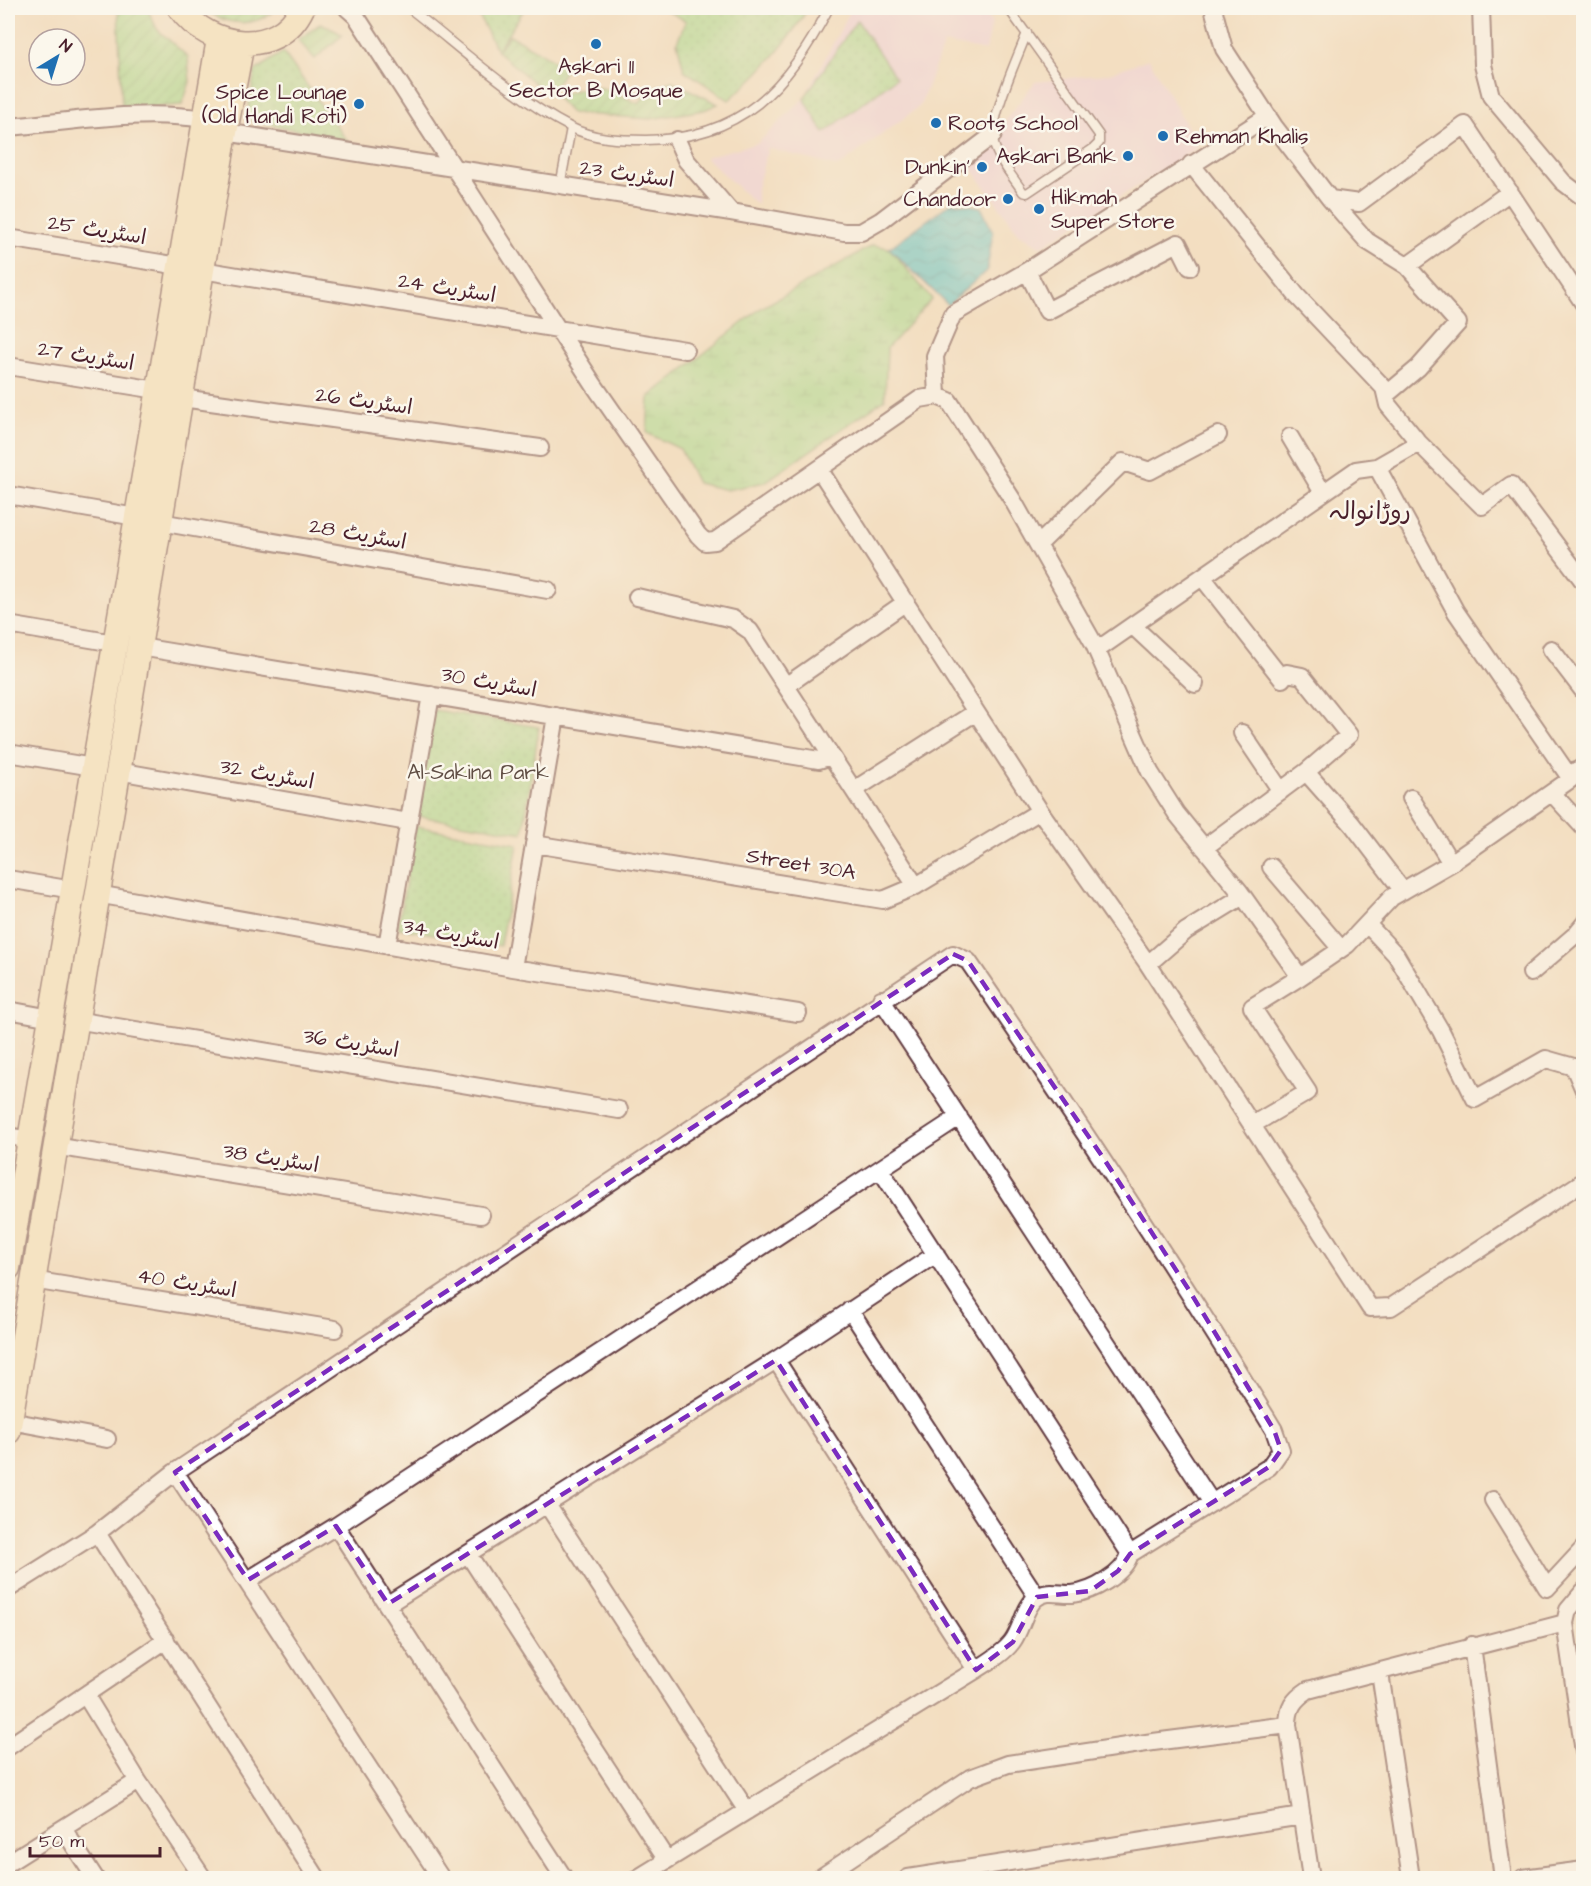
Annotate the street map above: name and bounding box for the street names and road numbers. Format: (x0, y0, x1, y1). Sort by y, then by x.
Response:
street label: اسٹریٹ 23 (578, 153, 676, 195)
street label: اسٹریٹ 25 (46, 208, 148, 252)
street label: اسٹریٹ 24 (396, 266, 498, 310)
street label: اسٹریٹ 27 (36, 334, 136, 378)
street label: اسٹریٹ 26 (314, 380, 414, 422)
street label: اسٹریٹ 28 (307, 511, 409, 557)
street label: اسٹریٹ 30 (439, 659, 539, 705)
street label: اسٹریٹ 32 (218, 751, 316, 797)
street label: Street 30A (744, 841, 858, 887)
street label: اسٹریٹ 34 (400, 911, 502, 957)
street label: اسٹریٹ 36 (301, 1021, 401, 1065)
street label: اسٹریٹ 38 (221, 1136, 321, 1180)
street label: اسٹریٹ 40 (135, 1261, 239, 1305)

